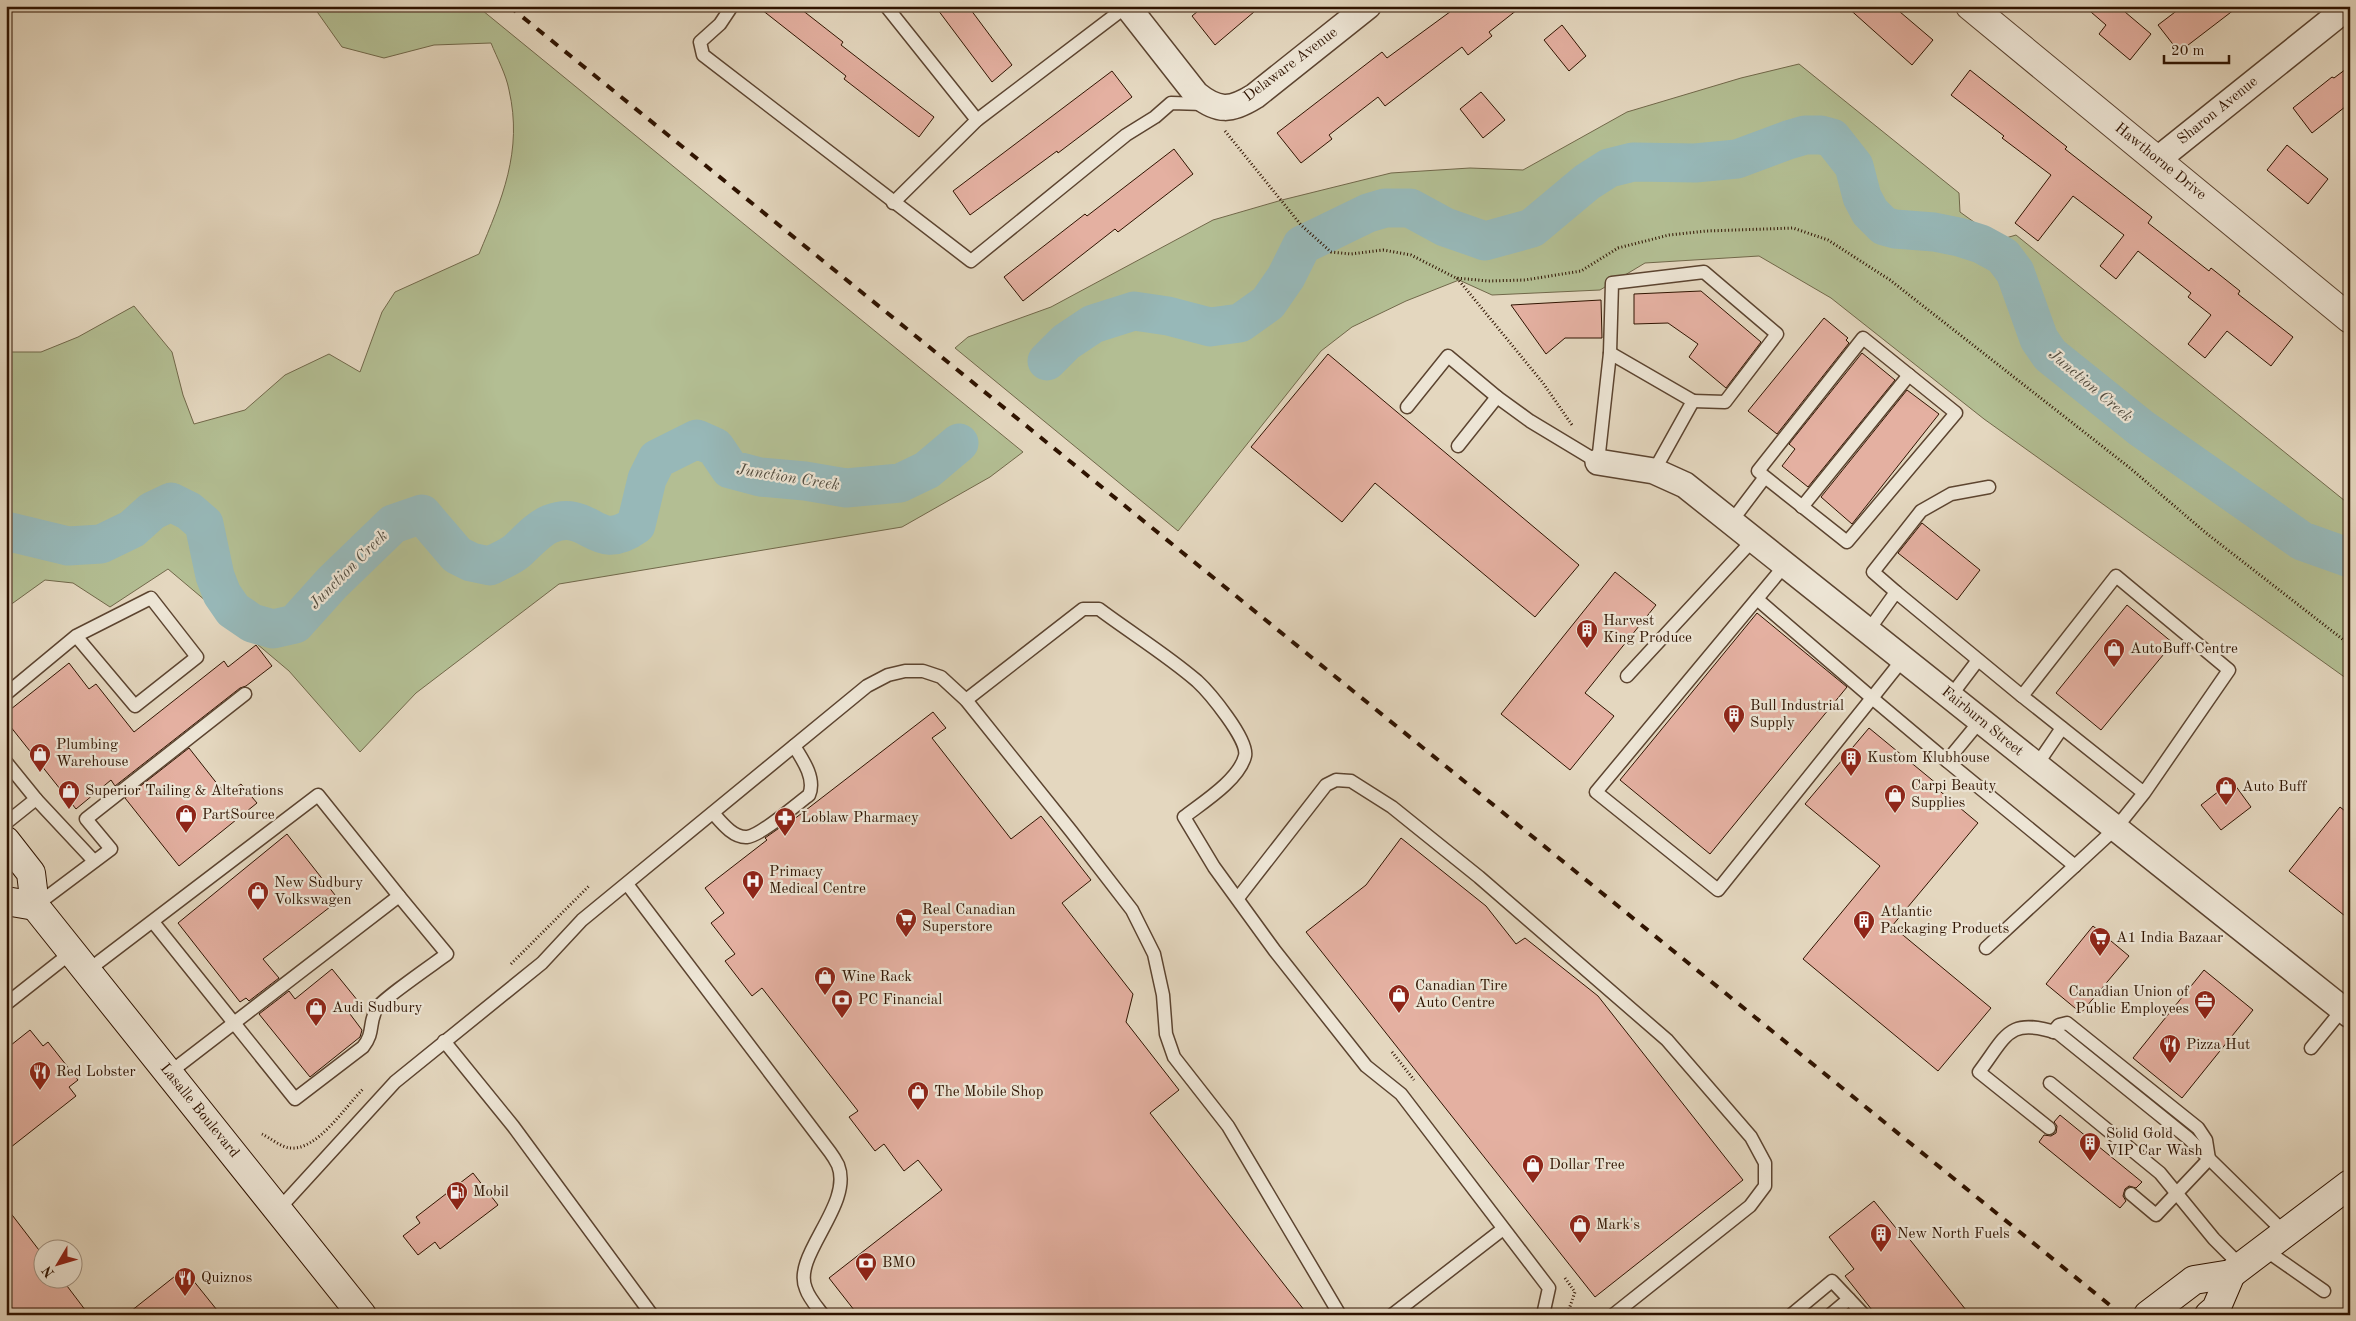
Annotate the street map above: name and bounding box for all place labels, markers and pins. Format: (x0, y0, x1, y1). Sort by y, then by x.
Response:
place label: Harvest King Produce (1603, 614, 1692, 646)
building icon: Harvest King Produce (1575, 618, 1599, 649)
shop icon: AutoBuff Centre (2102, 637, 2126, 668)
place label: AutoBuff Centre (2130, 642, 2238, 657)
place label: Bull Industrial Supply (1750, 699, 1844, 731)
building icon: Bull Industrial Supply (1722, 703, 1746, 734)
place label: Plumbing Warehouse (56, 738, 128, 770)
shop icon: Plumbing Warehouse (28, 742, 52, 773)
building icon: Kustom Klubhouse (1839, 746, 1863, 777)
place label: Kustom Klubhouse (1867, 751, 1990, 766)
shop icon: Auto Buff (2214, 775, 2238, 806)
shop icon: Superior Tailing & Alterations (57, 779, 81, 810)
place label: Carpi Beauty Supplies (1911, 779, 1997, 811)
place label: Auto Buff (2242, 780, 2308, 795)
shop icon: Carpi Beauty Supplies (1883, 783, 1907, 814)
place label: Superior Tailing & Alterations (85, 784, 283, 799)
shop icon: PartSource (174, 803, 198, 834)
pharmacy icon: Loblaw Pharmacy (773, 806, 797, 837)
place label: PartSource (202, 808, 275, 823)
place label: Loblaw Pharmacy (801, 811, 919, 826)
place label: Primacy Medical Centre (769, 865, 866, 897)
hospital icon: Primacy Medical Centre (741, 869, 765, 900)
place label: New Sudbury Volkswagen (274, 876, 363, 908)
shop icon: New Sudbury Volkswagen (246, 880, 270, 911)
place label: Real Canadian Superstore (922, 903, 1016, 935)
place label: Atlantic Packaging Products (1880, 905, 2009, 937)
supermarket icon: Real Canadian Superstore (894, 907, 918, 938)
building icon: Atlantic Packaging Products (1852, 909, 1876, 940)
supermarket icon: A1 India Bazaar (2088, 926, 2112, 957)
place label: A1 India Bazaar (2116, 931, 2223, 946)
shop icon: Wine Rack (813, 965, 837, 996)
place label: Wine Rack (841, 970, 912, 985)
place label: Canadian Tire Auto Centre (1415, 979, 1507, 1011)
shop icon: Canadian Tire Auto Centre (1387, 983, 1411, 1014)
place label: Canadian Union of Public Employees (2068, 985, 2190, 1017)
bank icon: PC Financial (830, 988, 854, 1019)
office icon: Canadian Union of Public Employees (2193, 989, 2217, 1020)
place label: PC Financial (858, 993, 942, 1008)
shop icon: Audi Sudbury (304, 996, 328, 1027)
place label: Audi Sudbury (332, 1001, 423, 1016)
restaurant icon: Pizza Hut (2158, 1033, 2182, 1064)
place label: Pizza Hut (2186, 1038, 2250, 1053)
restaurant icon: Red Lobster (28, 1060, 52, 1091)
place label: Red Lobster (56, 1065, 136, 1080)
shop icon: The Mobile Shop (906, 1080, 930, 1111)
place label: The Mobile Shop (934, 1085, 1044, 1100)
place label: Solid Gold VIP Car Wash (2106, 1127, 2203, 1159)
building icon: Solid Gold VIP Car Wash (2078, 1131, 2102, 1162)
shop icon: Dollar Tree (1521, 1153, 1545, 1184)
place label: Dollar Tree (1549, 1158, 1625, 1173)
fuel station icon: Mobil (445, 1180, 469, 1211)
place label: Mobil (473, 1185, 509, 1200)
shop icon: Mark's (1568, 1213, 1592, 1244)
place label: Mark's (1596, 1218, 1640, 1233)
building icon: New North Fuels (1869, 1222, 1893, 1253)
place label: New North Fuels (1897, 1227, 2010, 1242)
bank icon: BMO (854, 1251, 878, 1282)
place label: BMO (882, 1256, 915, 1271)
restaurant icon: Quiznos (173, 1266, 197, 1297)
place label: Quiznos (201, 1271, 252, 1286)

